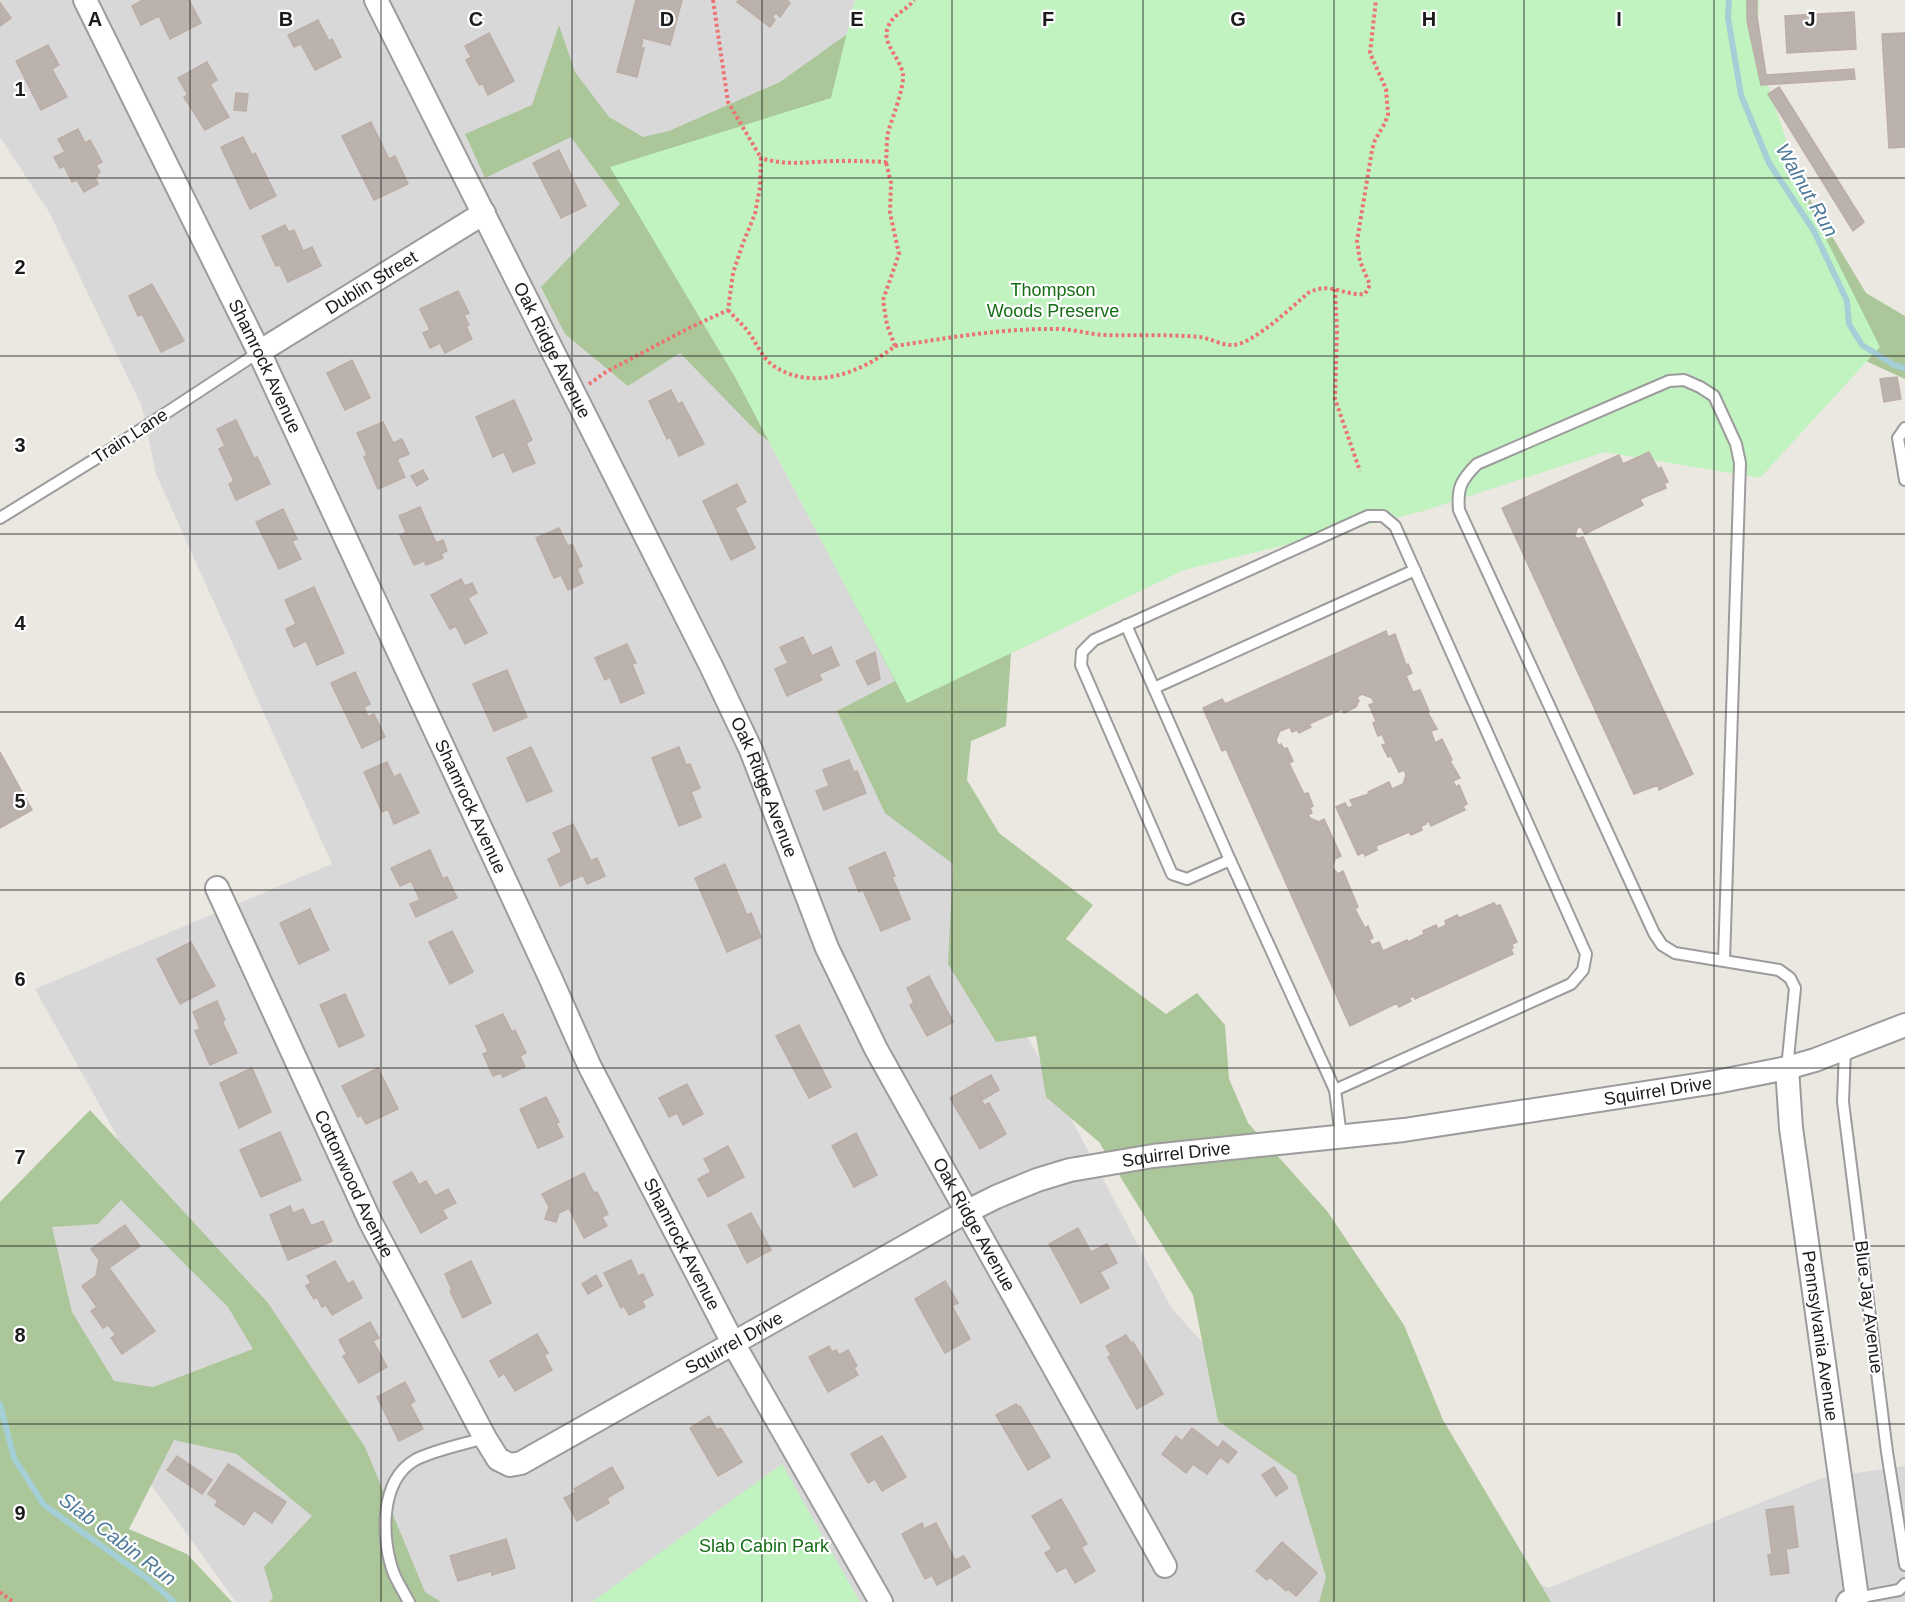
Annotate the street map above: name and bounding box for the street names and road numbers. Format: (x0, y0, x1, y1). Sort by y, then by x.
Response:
street label: Dublin Street (322, 247, 421, 318)
street label: Oak Ridge Avenue (510, 279, 595, 422)
street label: Shamrock Avenue (225, 296, 305, 436)
street label: Train Lane (89, 404, 171, 468)
street label: Oak Ridge Avenue (727, 714, 801, 860)
street label: Shamrock Avenue (431, 736, 510, 877)
street label: Squirrel Drive (1602, 1073, 1713, 1109)
street label: Cottonwood Avenue (310, 1107, 398, 1261)
street label: Squirrel Drive (1120, 1138, 1231, 1171)
street label: Oak Ridge Avenue (929, 1154, 1019, 1295)
street label: Shamrock Avenue (639, 1175, 724, 1313)
street label: Blue Jay Avenue (1851, 1239, 1887, 1375)
street label: Pennsylvania Avenue (1798, 1249, 1842, 1422)
street label: Squirrel Drive (682, 1307, 787, 1378)

